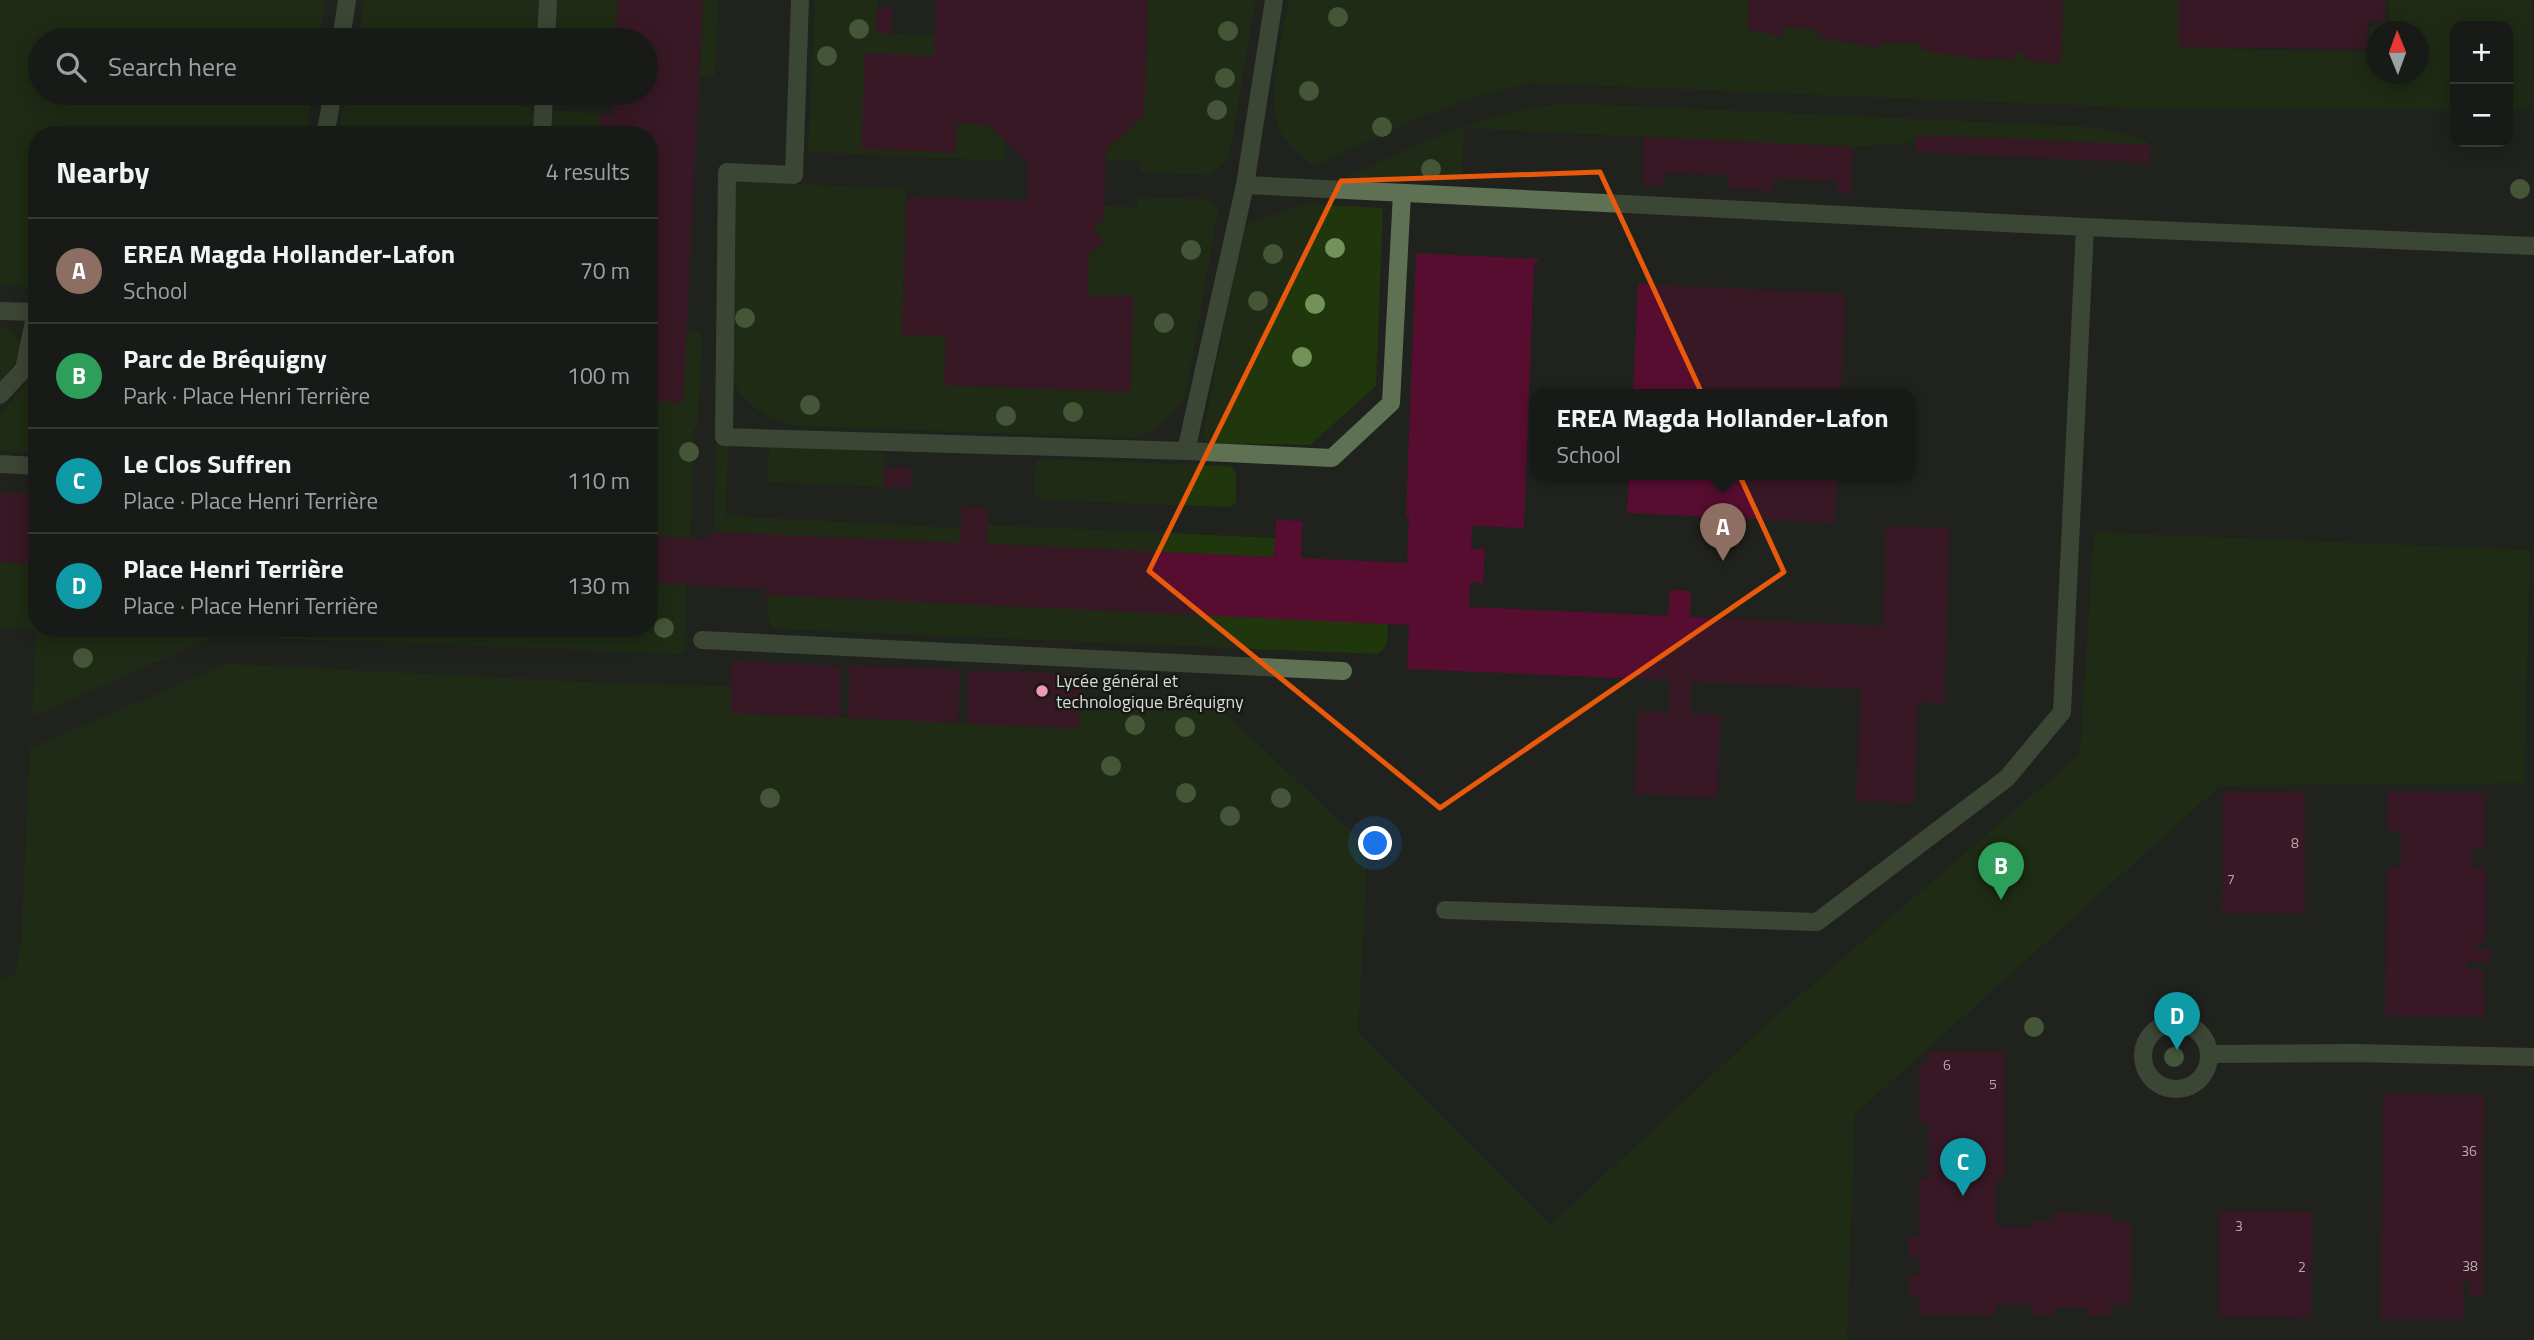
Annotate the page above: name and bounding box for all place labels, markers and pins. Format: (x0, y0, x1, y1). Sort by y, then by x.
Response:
pin: A (1700, 503, 1746, 561)
place label: Lycée général et technologique Bréquigny (1056, 667, 1244, 715)
marker: Lycée général et technologique Bréquigny (1034, 683, 1050, 699)
pin: B (1978, 842, 2024, 900)
pin: D (2154, 992, 2200, 1050)
pin: C (1940, 1138, 1986, 1196)

